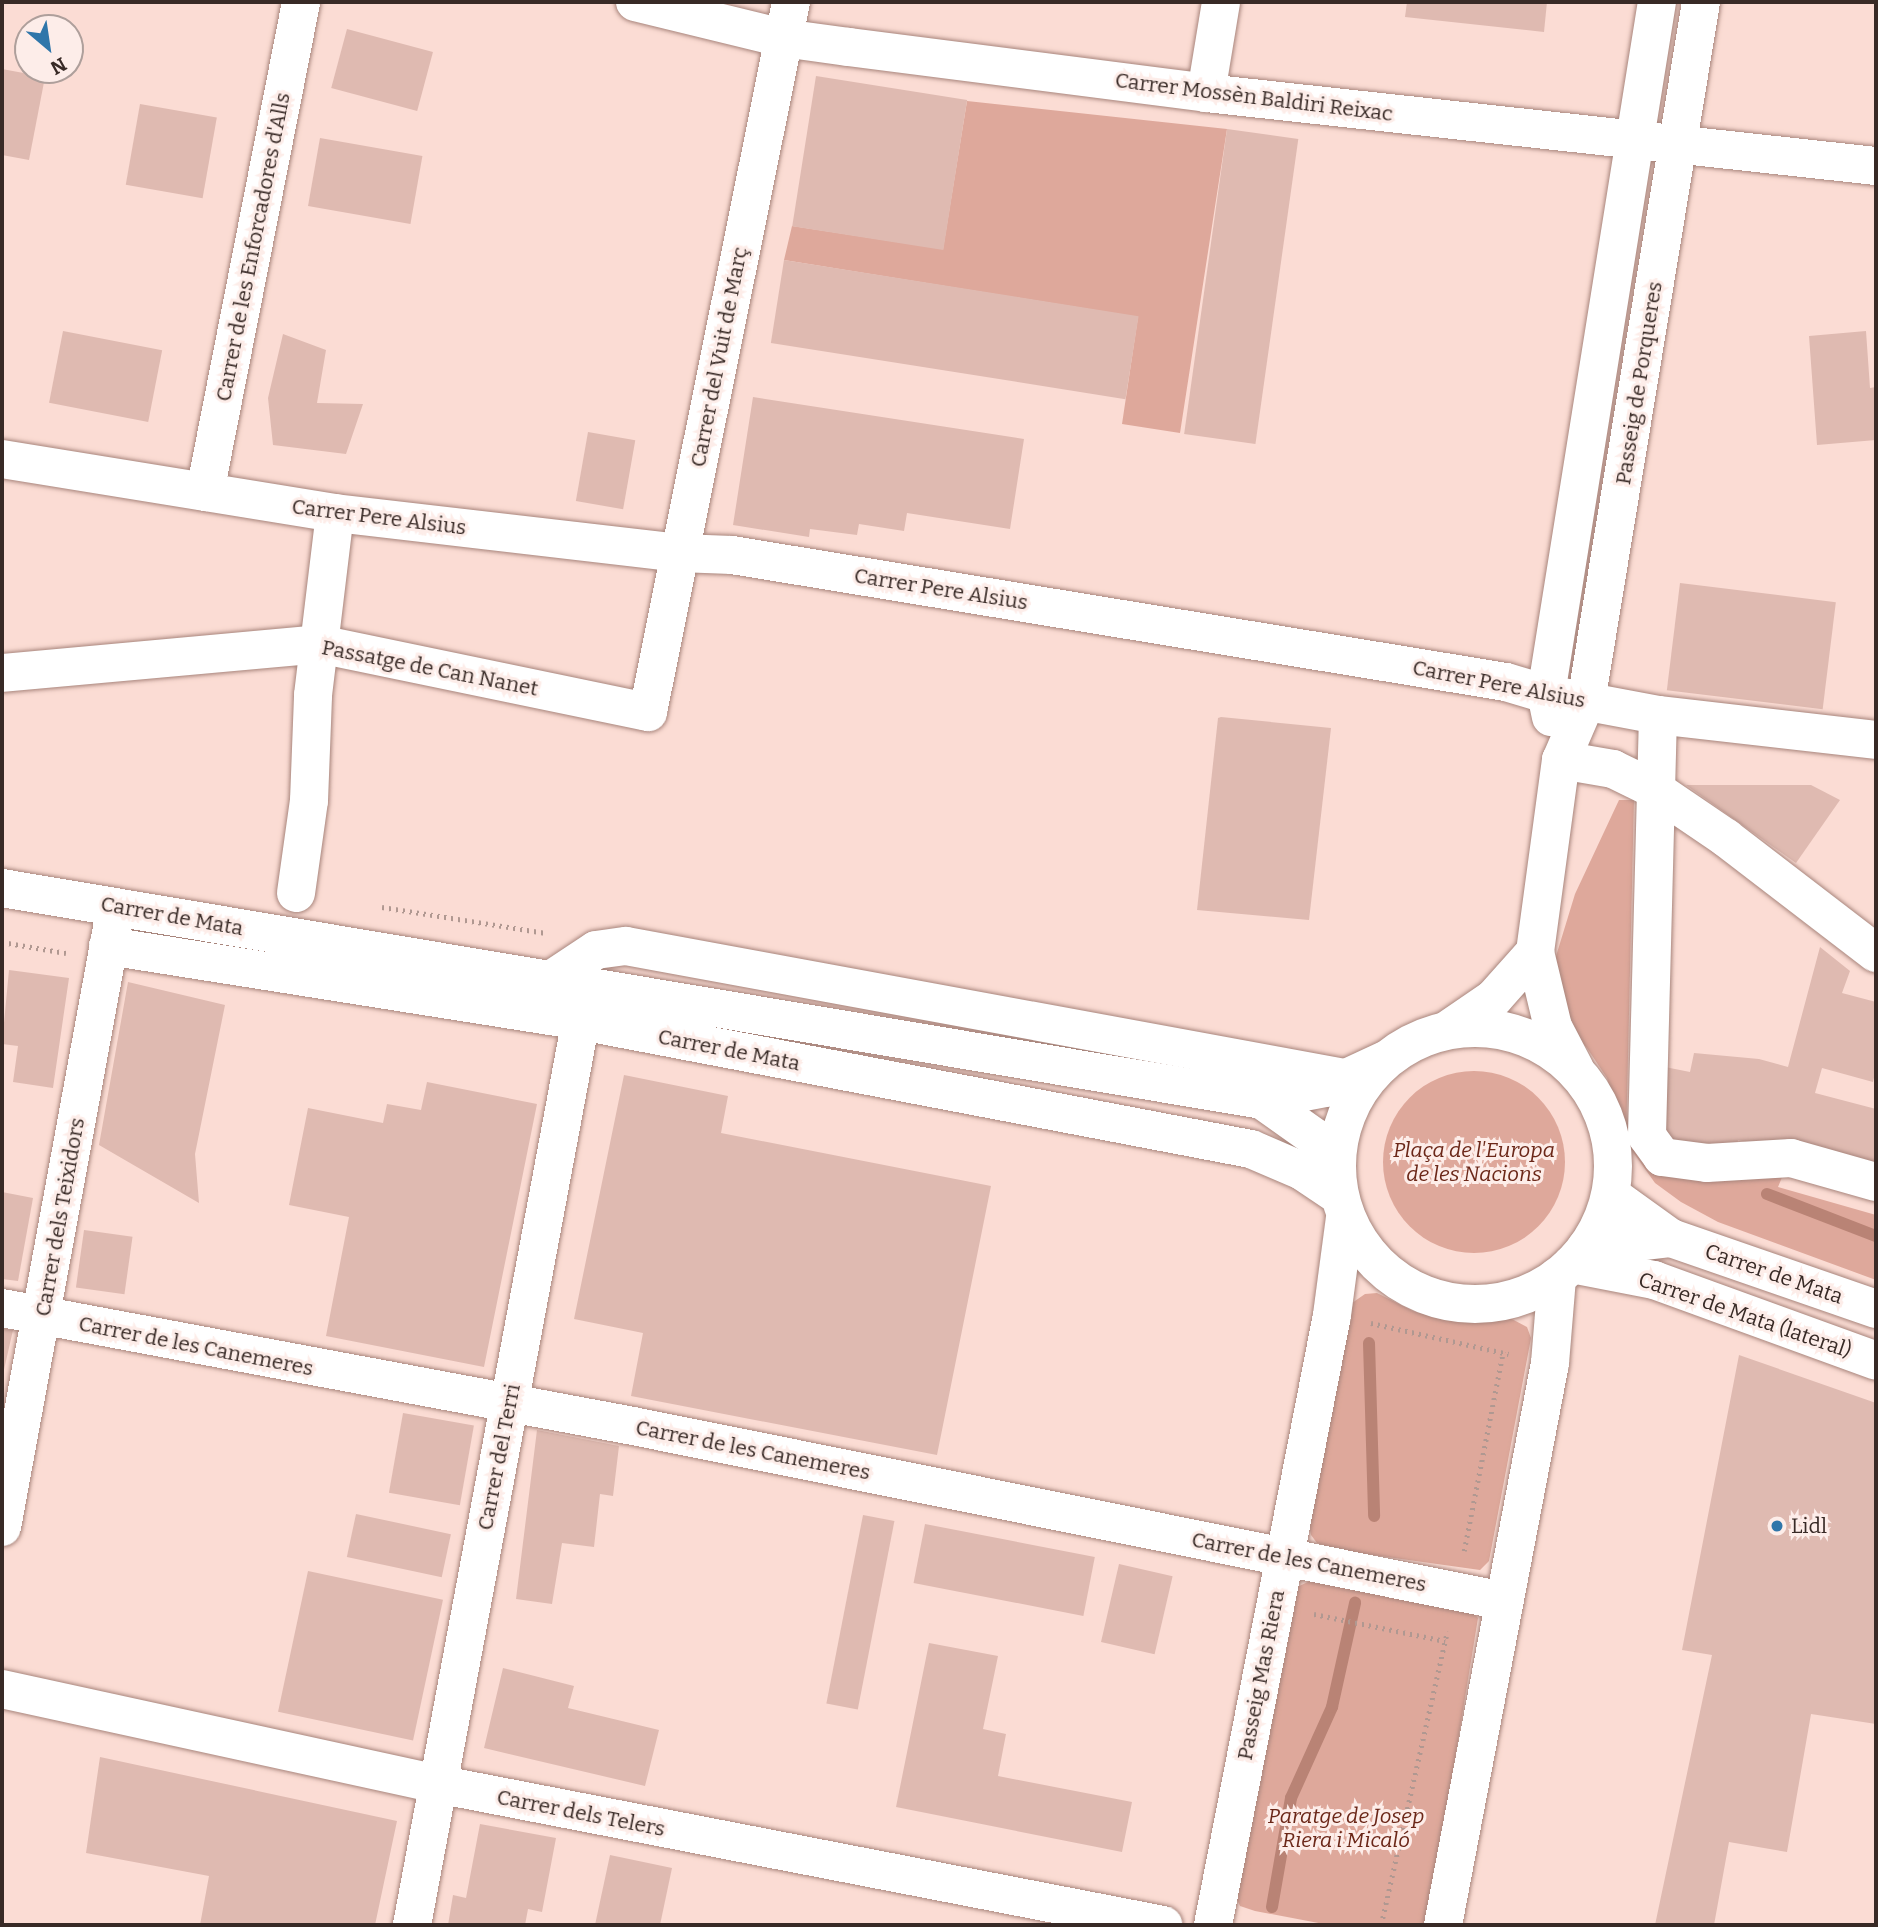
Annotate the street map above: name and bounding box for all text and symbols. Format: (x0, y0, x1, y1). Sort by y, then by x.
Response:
north arrow (14, 14, 84, 84)
text: N (46, 52, 70, 80)
street label: Carrer Mossèn Baldiri Reixac (1114, 67, 1394, 127)
street label: Carrer de les Enforcadores d'Alls (211, 91, 295, 403)
street label: Carrer del Vuit de Març (685, 245, 753, 469)
street label: Passeig de Porqueres (1610, 280, 1668, 486)
street label: Carrer Pere Alsius (290, 494, 468, 540)
street label: Carrer Pere Alsius (852, 563, 1030, 615)
street label: Passatge de Can Nanet (320, 635, 540, 701)
street label: Carrer Pere Alsius (1410, 655, 1588, 713)
street label: Carrer de Mata (99, 891, 245, 941)
street label: Carrer de Mata (656, 1024, 802, 1076)
street label: Carrer dels Teixidors (30, 1116, 90, 1318)
park label: Plaça de l'Europa de les Nacions (1393, 1137, 1555, 1187)
street label: Carrer de Mata (1702, 1239, 1846, 1309)
street label: Carrer de Mata (lateral) (1635, 1267, 1855, 1363)
street label: Carrer de les Canemeres (77, 1311, 315, 1381)
street label: Carrer del Terri (472, 1382, 526, 1532)
street label: Carrer de les Canemeres (634, 1415, 872, 1485)
place label: Lidl (1791, 1513, 1827, 1539)
marker: Lidl (1769, 1518, 1785, 1534)
street label: Carrer de les Canemeres (1190, 1527, 1428, 1597)
street label: Passeig Mas Riera (1232, 1588, 1290, 1762)
street label: Carrer dels Telers (495, 1784, 667, 1842)
park label: Paratge de Josep Riera i Micaló (1268, 1803, 1424, 1853)

